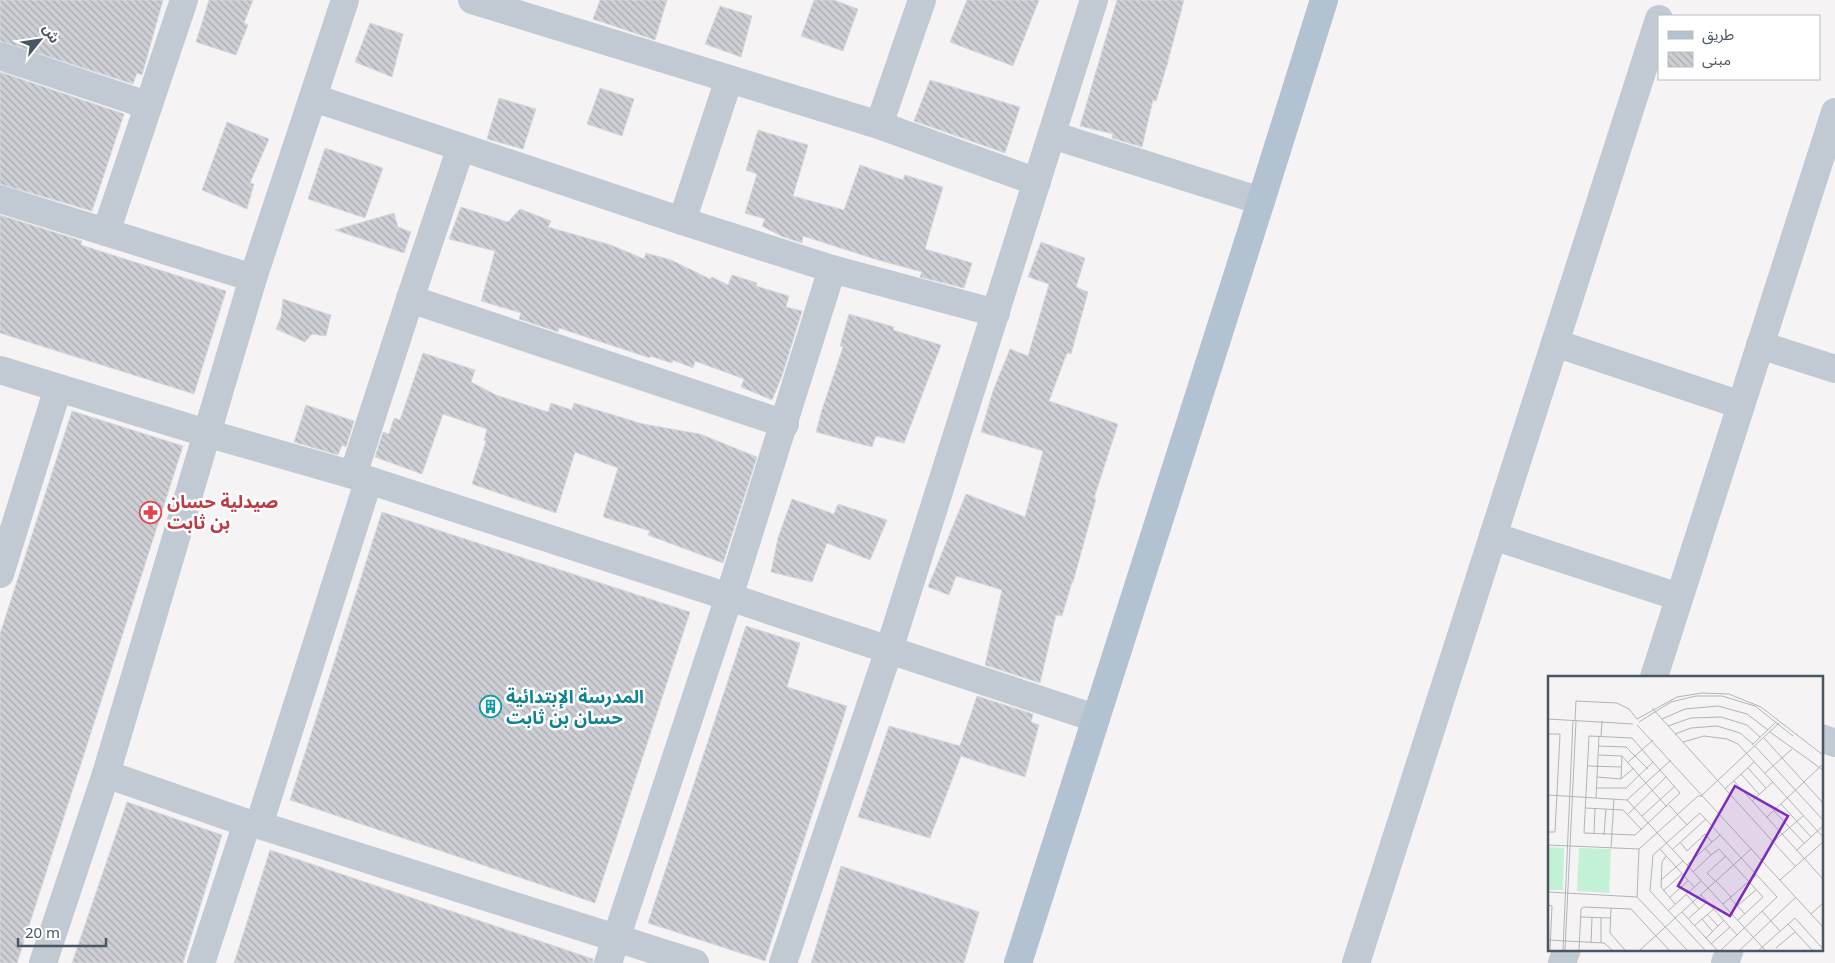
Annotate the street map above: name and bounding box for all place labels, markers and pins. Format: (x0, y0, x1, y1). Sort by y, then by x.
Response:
place label: صيدلية حسان بن ثابت (167, 489, 278, 534)
pharmacy icon: صيدلية حسان بن ثابت (139, 500, 163, 524)
place label: المدرسة الإبتدائية حسان بن ثابت (506, 684, 644, 729)
building icon: المدرسة الإبتدائية حسان بن ثابت (478, 695, 502, 719)

